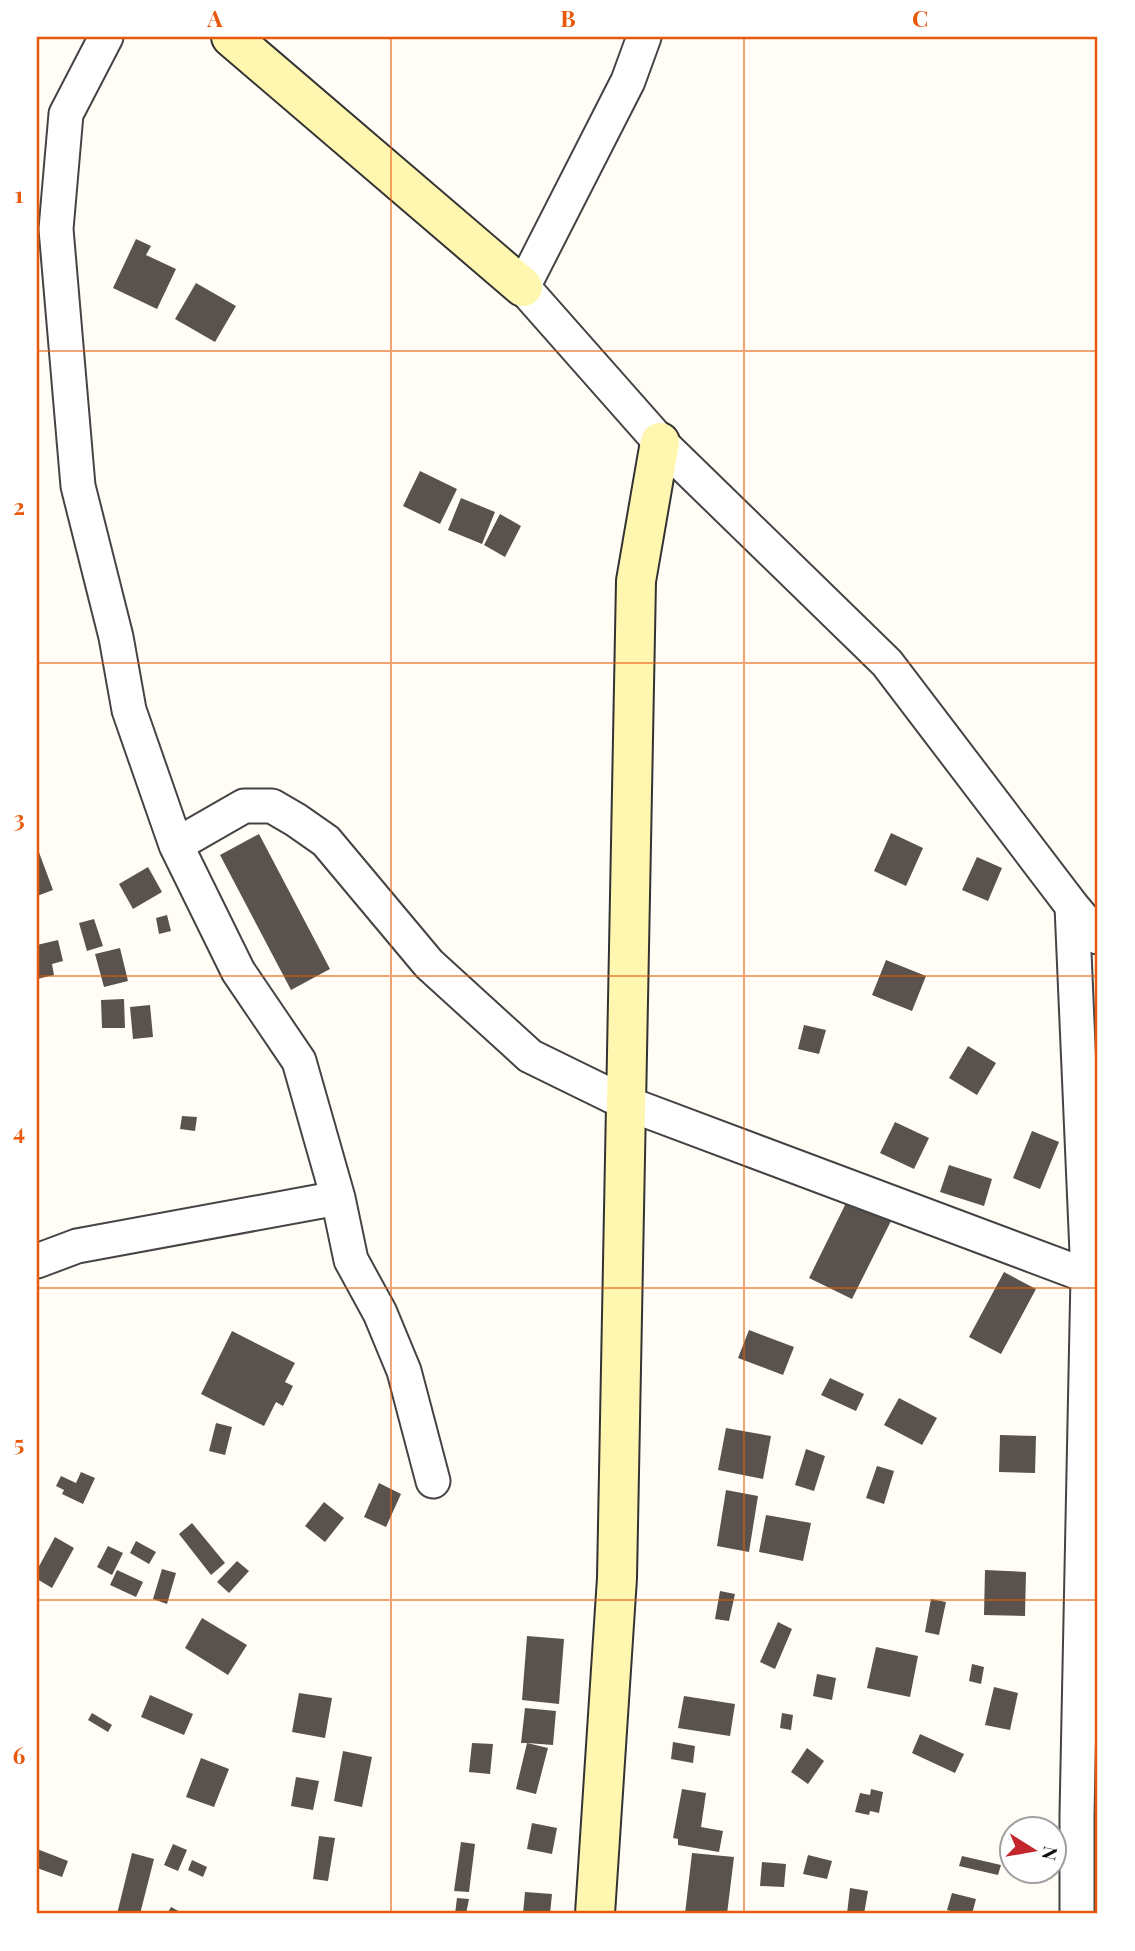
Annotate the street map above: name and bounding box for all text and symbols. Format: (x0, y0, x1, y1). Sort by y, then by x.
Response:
text: A (206, 2, 223, 33)
text: B (560, 2, 576, 33)
text: C (912, 2, 928, 33)
text: 1 (15, 178, 24, 209)
text: 2 (13, 490, 25, 521)
text: 3 (13, 802, 25, 833)
text: 4 (13, 1115, 25, 1146)
text: 5 (14, 1427, 24, 1458)
text: 6 (13, 1739, 26, 1770)
north arrow (998, 1814, 1068, 1884)
text: N (1037, 1844, 1065, 1863)

